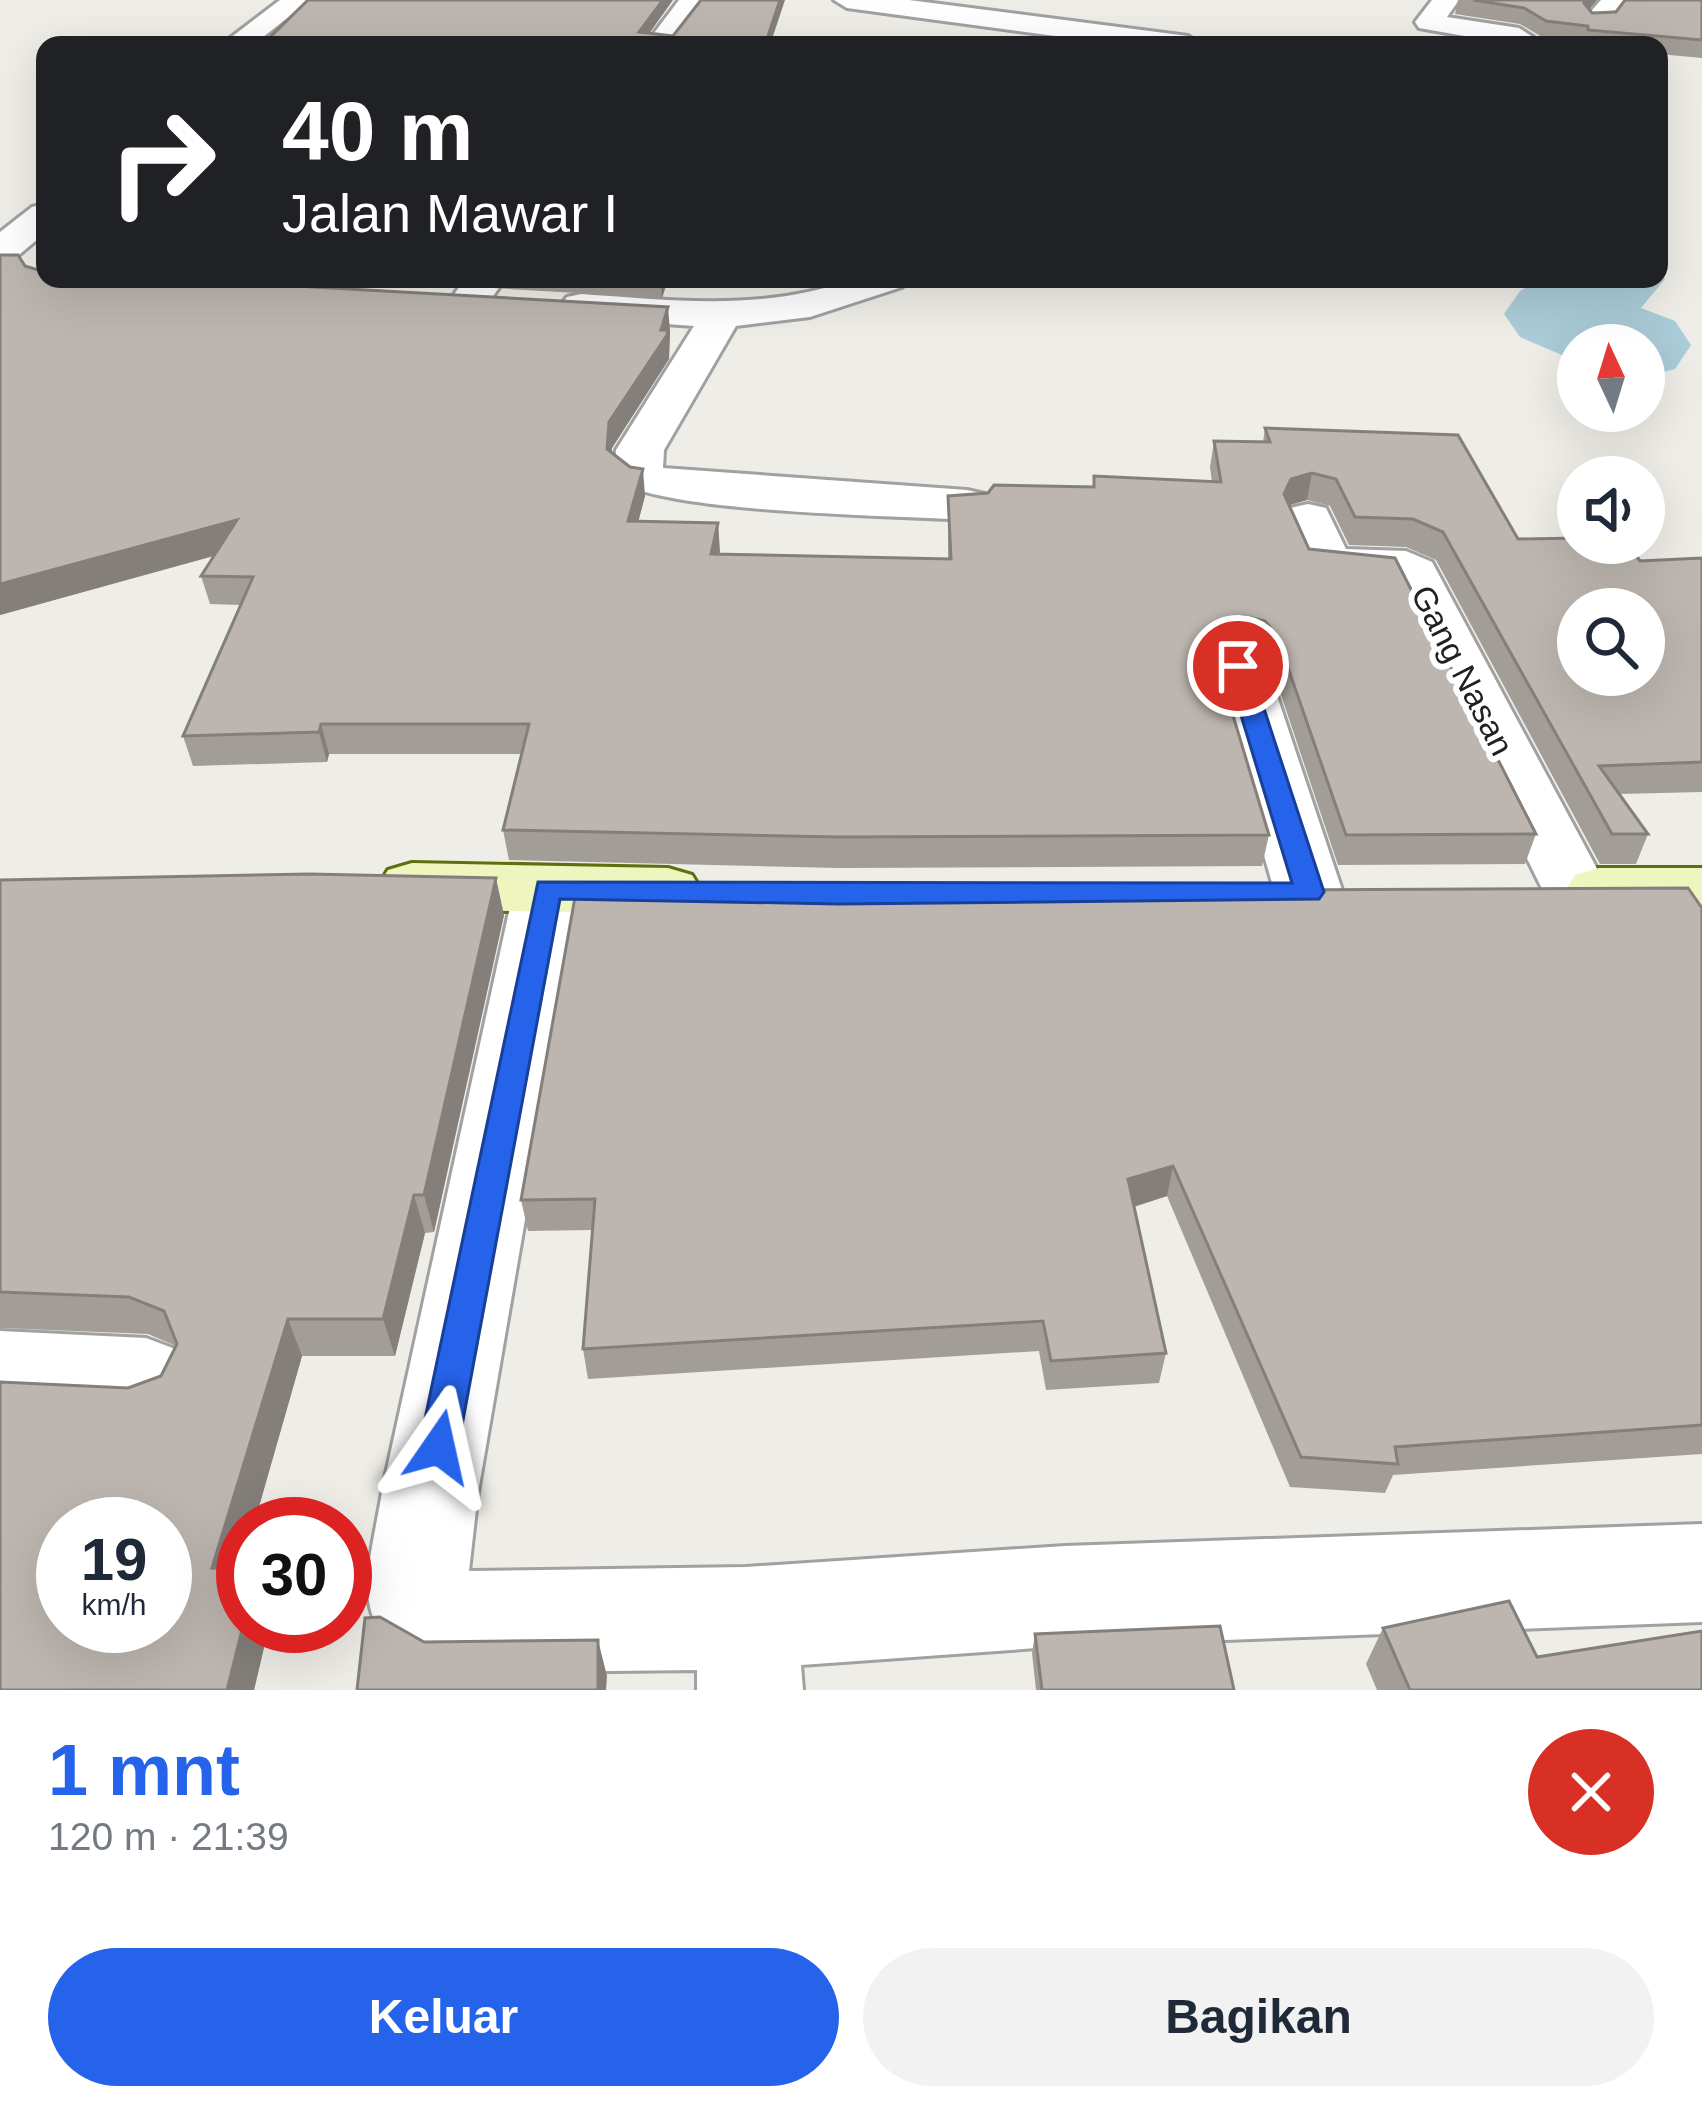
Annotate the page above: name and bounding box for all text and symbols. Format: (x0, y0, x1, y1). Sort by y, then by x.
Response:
icon: right (84, 84, 240, 240)
text: 40 m (282, 84, 473, 178)
text: Jalan Mawar I (282, 183, 618, 243)
north arrow (1557, 324, 1665, 432)
map controls (1557, 324, 1665, 696)
button: sound (1557, 456, 1665, 564)
street label: Gang Nasan (1404, 579, 1521, 761)
button: search (1557, 588, 1665, 696)
pin (1187, 615, 1289, 717)
icon: arrive (1205, 633, 1271, 699)
position arrow (376, 1384, 502, 1510)
speed limit sign: 30 (216, 1497, 372, 1653)
text: 19 (81, 1526, 147, 1593)
text: km/h (81, 1588, 147, 1621)
button: close (1528, 1729, 1654, 1855)
text: 1 mnt (48, 1730, 240, 1810)
text: 120 m · 21:39 (48, 1815, 289, 1858)
button: Keluar (48, 1948, 839, 2086)
button: Bagikan (863, 1948, 1654, 2086)

